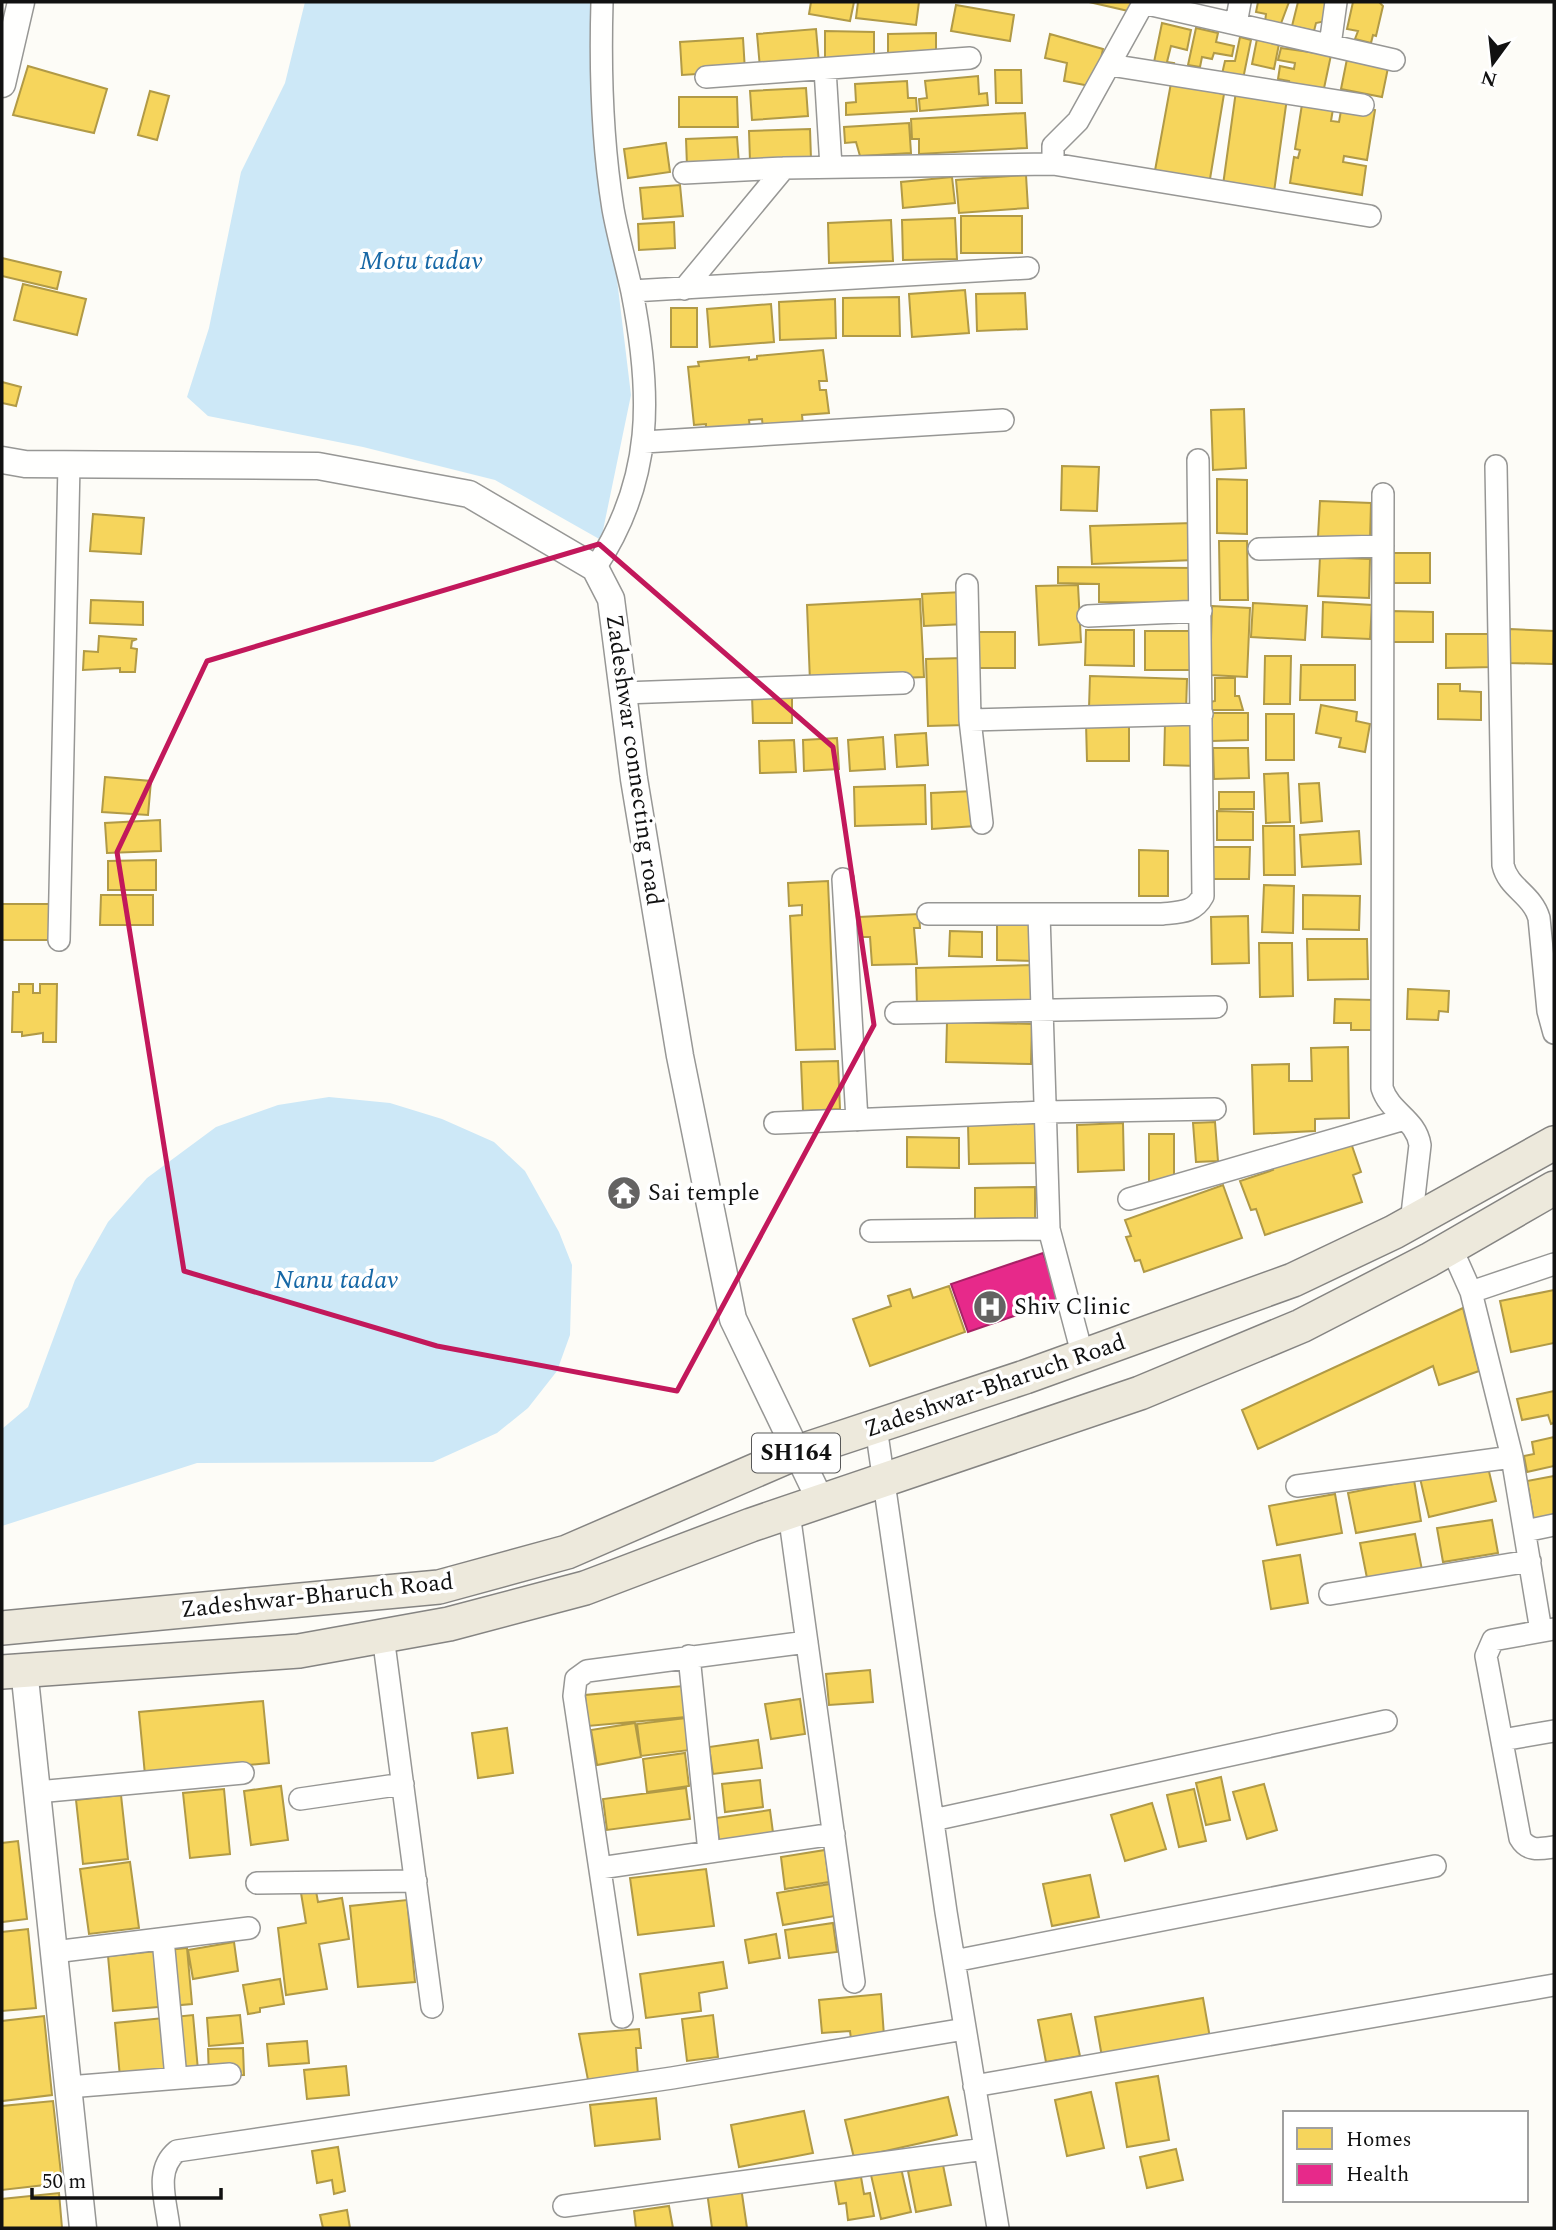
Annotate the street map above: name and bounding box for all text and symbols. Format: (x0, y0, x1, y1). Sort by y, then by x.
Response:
north arrow (1458, 28, 1528, 98)
text: N (1478, 62, 1500, 94)
water label: Motu tadav (360, 241, 483, 281)
street label: Zadeshwar connecting road (596, 612, 672, 908)
temple icon: Sai temple (605, 1174, 643, 1212)
place label: Sai temple (648, 1175, 760, 1211)
water label: Nanu tadav (274, 1260, 398, 1300)
hospital icon: Shiv Clinic (971, 1288, 1009, 1326)
place label: Shiv Clinic (1014, 1289, 1130, 1325)
street label: Zadeshwar-Bharuch Road (860, 1324, 1130, 1448)
road number: SH164 (752, 1434, 840, 1472)
street label: Zadeshwar-Bharuch Road (179, 1564, 455, 1628)
legend (1283, 2111, 1528, 2202)
text: Homes (1346, 2124, 1412, 2156)
scale bar (32, 2156, 220, 2200)
text: Health (1346, 2159, 1409, 2191)
text: 50 m (42, 2166, 86, 2198)

